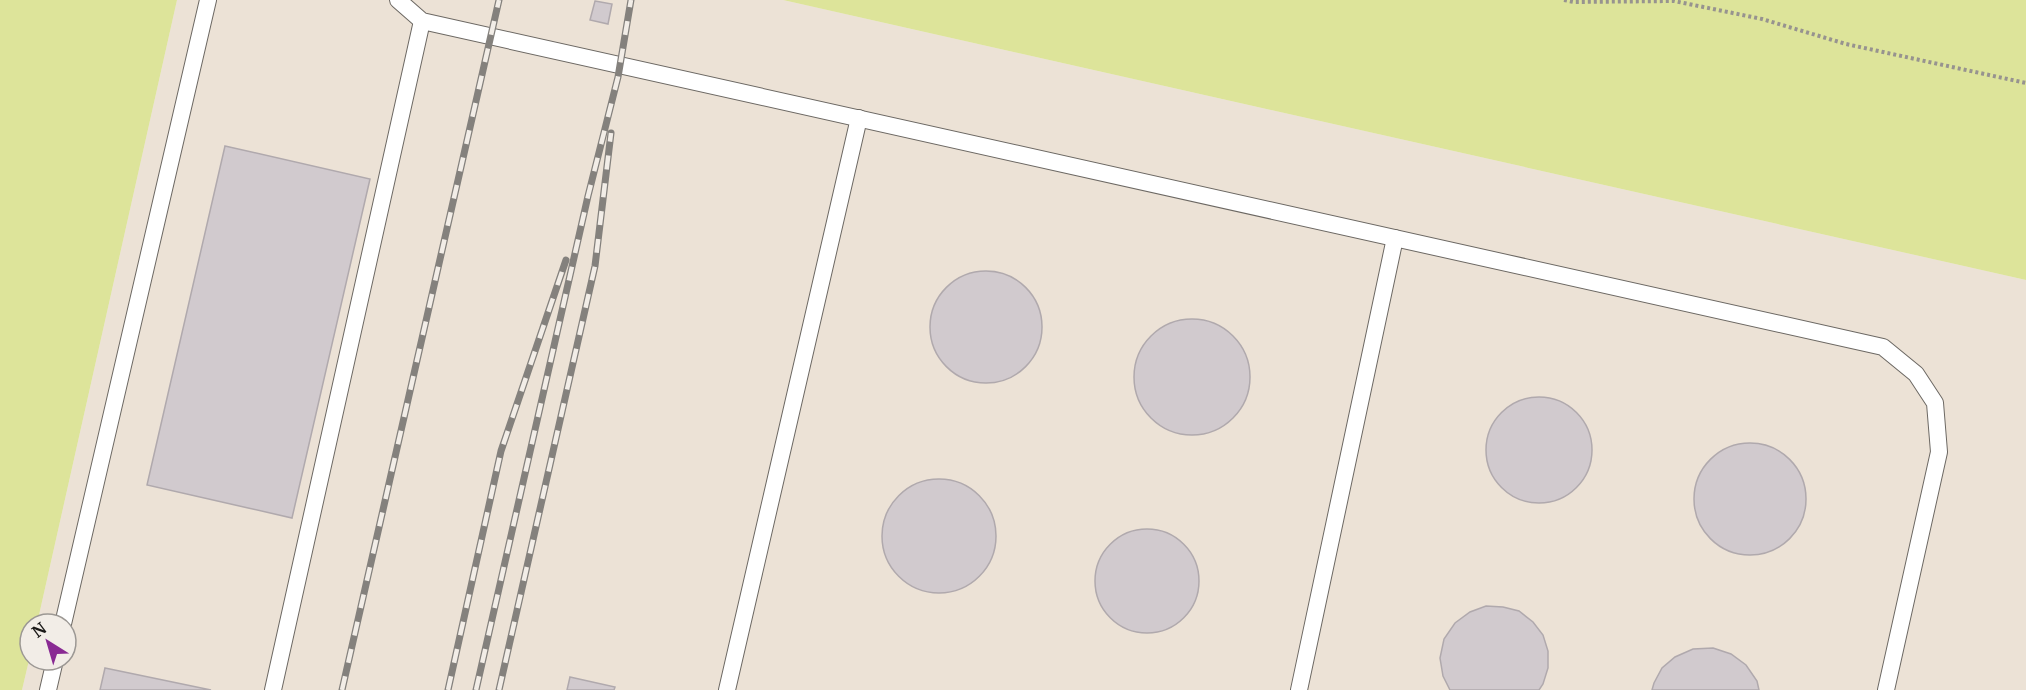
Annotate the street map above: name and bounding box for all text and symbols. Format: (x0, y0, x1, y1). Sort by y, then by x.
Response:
north arrow (18, 612, 78, 672)
text: N (28, 618, 50, 642)

